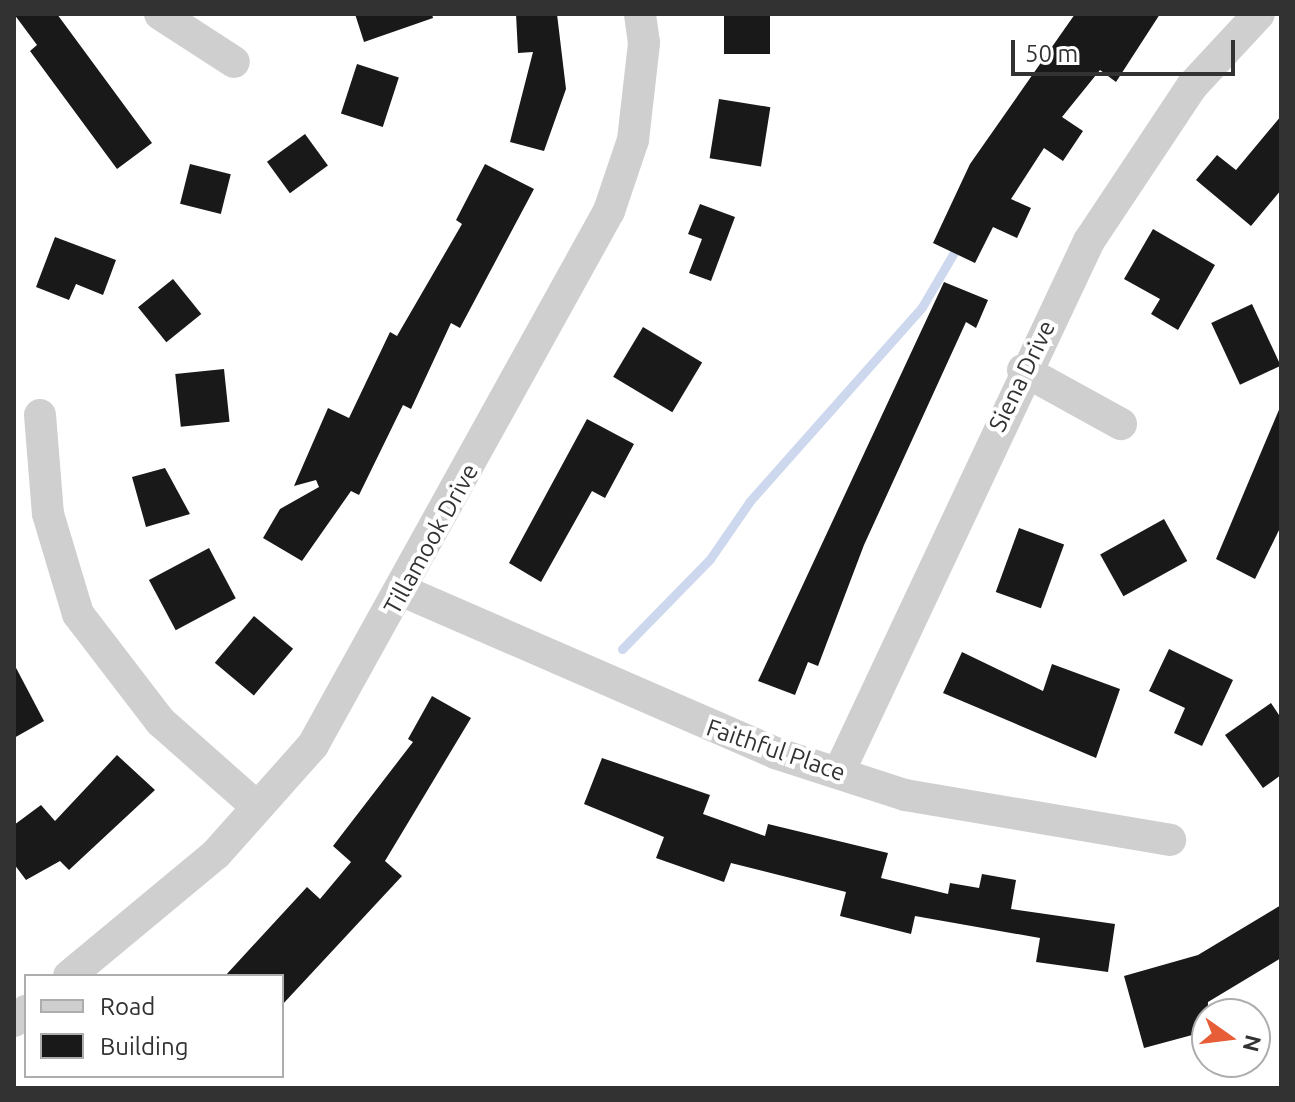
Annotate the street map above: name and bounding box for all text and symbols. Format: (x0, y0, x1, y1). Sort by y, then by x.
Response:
scale bar (1015, 24, 1239, 74)
text: 50 m (1025, 40, 1078, 67)
street label: Siena Drive (983, 316, 1061, 436)
street label: Tillamook Drive (378, 459, 484, 619)
street label: Faithful Place (703, 713, 849, 787)
legend (24, 974, 284, 1078)
text: Road (100, 993, 155, 1020)
north arrow (1191, 998, 1271, 1078)
text: N (1239, 1032, 1267, 1054)
text: Building (100, 1033, 188, 1060)

